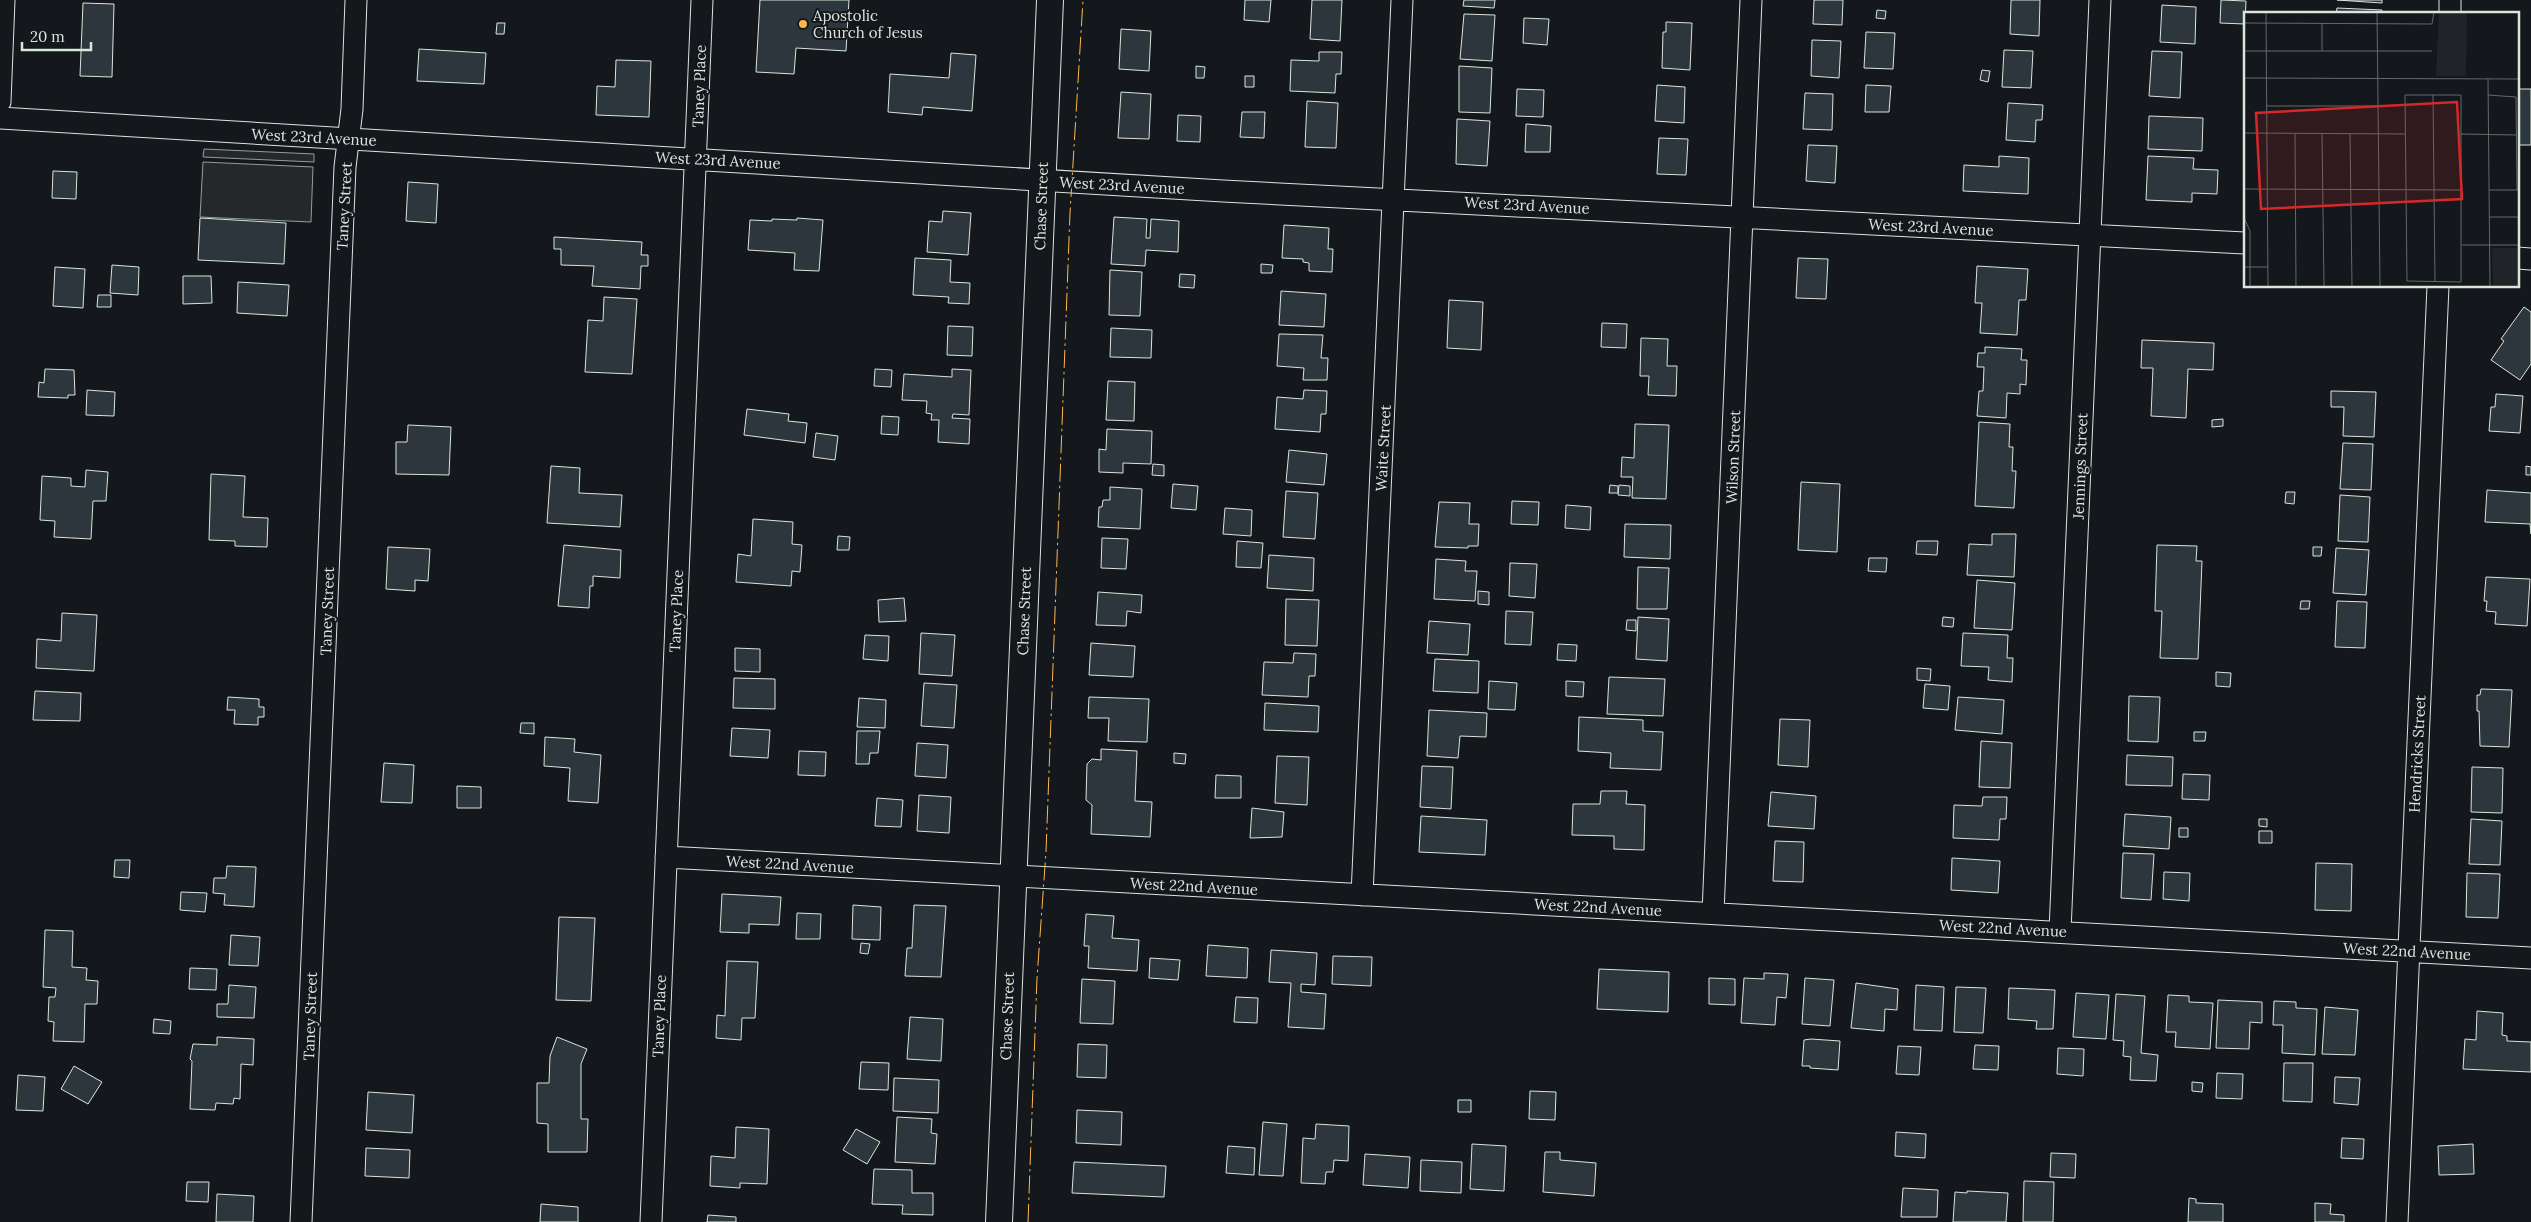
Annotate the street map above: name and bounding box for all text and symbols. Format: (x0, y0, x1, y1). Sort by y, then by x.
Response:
place label: Apostolic Church of Jesus (812, 6, 923, 42)
inset map (2244, 12, 2518, 288)
marker: Apostolic Church of Jesus (797, 18, 809, 30)
scale bar (22, 20, 91, 52)
text: 20 m (30, 27, 65, 46)
street label: Taney Place (688, 44, 710, 128)
street label: West 23rd Avenue (251, 124, 377, 150)
street label: West 23rd Avenue (655, 147, 781, 173)
street label: Taney Street (332, 161, 356, 251)
street label: Chase Street (1030, 161, 1052, 251)
street label: West 23rd Avenue (1059, 172, 1185, 198)
street label: West 23rd Avenue (1464, 192, 1590, 218)
street label: West 23rd Avenue (1868, 214, 1994, 240)
street label: Waite Street (1371, 404, 1395, 492)
street label: Wilson Street (1722, 409, 1744, 504)
street label: Jennings Street (2069, 412, 2091, 521)
street label: Taney Street (316, 566, 338, 656)
street label: Chase Street (1013, 566, 1035, 656)
street label: Taney Place (665, 569, 687, 653)
street label: Hendricks Street (2404, 695, 2430, 813)
street label: West 22nd Avenue (725, 851, 855, 877)
street label: West 22nd Avenue (1129, 873, 1259, 899)
street label: West 22nd Avenue (1533, 894, 1663, 920)
street label: West 22nd Avenue (1938, 915, 2068, 941)
street label: West 22nd Avenue (2342, 938, 2472, 964)
street label: Taney Street (299, 971, 321, 1061)
street label: Chase Street (996, 971, 1018, 1061)
street label: Taney Place (648, 974, 670, 1058)

